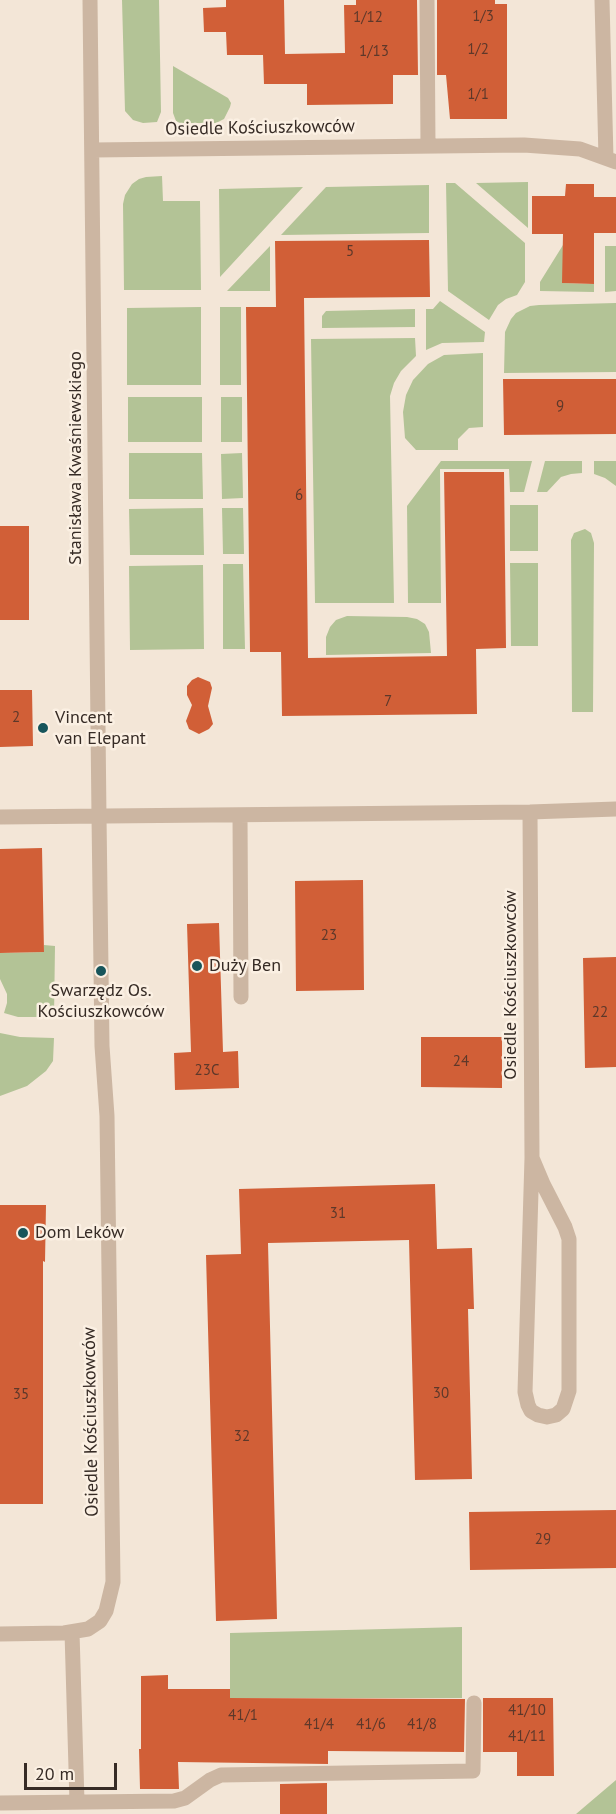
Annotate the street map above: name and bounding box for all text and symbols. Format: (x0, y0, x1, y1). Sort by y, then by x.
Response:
house number: 1/3 (472, 8, 494, 26)
house number: 1/12 (353, 9, 383, 27)
house number: 1/2 (467, 41, 489, 59)
house number: 1/13 (359, 43, 389, 61)
house number: 1/1 (467, 86, 489, 104)
street label: Osiedle Kościuszkowców (165, 116, 355, 140)
house number: 5 (346, 243, 354, 261)
street label: Stanisława Kwaśniewskiego (65, 351, 87, 565)
house number: 9 (556, 398, 564, 416)
house number: 6 (295, 487, 303, 505)
house number: 7 (384, 693, 392, 711)
place label: Vincent van Elepant (55, 707, 146, 750)
house number: 2 (12, 709, 20, 727)
marker: Vincent van Elepant (36, 721, 50, 735)
street label: Osiedle Kościuszkowców (500, 890, 522, 1080)
house number: 23 (321, 927, 337, 945)
place label: Duży Ben (209, 955, 281, 977)
marker: Duży Ben (190, 959, 204, 973)
marker: Swarzędz Os. Kościuszkowców (94, 964, 108, 978)
place label: Swarzędz Os. Kościuszkowców (38, 980, 164, 1022)
house number: 22 (592, 1004, 608, 1022)
house number: 24 (453, 1053, 469, 1071)
house number: 23C (195, 1062, 219, 1080)
house number: 31 (330, 1205, 346, 1223)
place label: Dom Leków (35, 1222, 124, 1244)
marker: Dom Leków (16, 1226, 30, 1240)
street label: Osiedle Kościuszkowców (79, 1327, 103, 1517)
house number: 30 (433, 1385, 449, 1403)
house number: 35 (13, 1386, 29, 1404)
house number: 32 (234, 1428, 250, 1446)
house number: 29 (535, 1531, 551, 1549)
house number: 41/10 (508, 1702, 546, 1720)
house number: 41/1 (228, 1707, 258, 1725)
house number: 41/4 (304, 1716, 334, 1734)
house number: 41/6 (356, 1716, 386, 1734)
house number: 41/8 (407, 1716, 437, 1734)
house number: 41/11 (508, 1728, 546, 1746)
scale bar (27, 1751, 120, 1789)
text: 20 m (35, 1762, 74, 1785)

